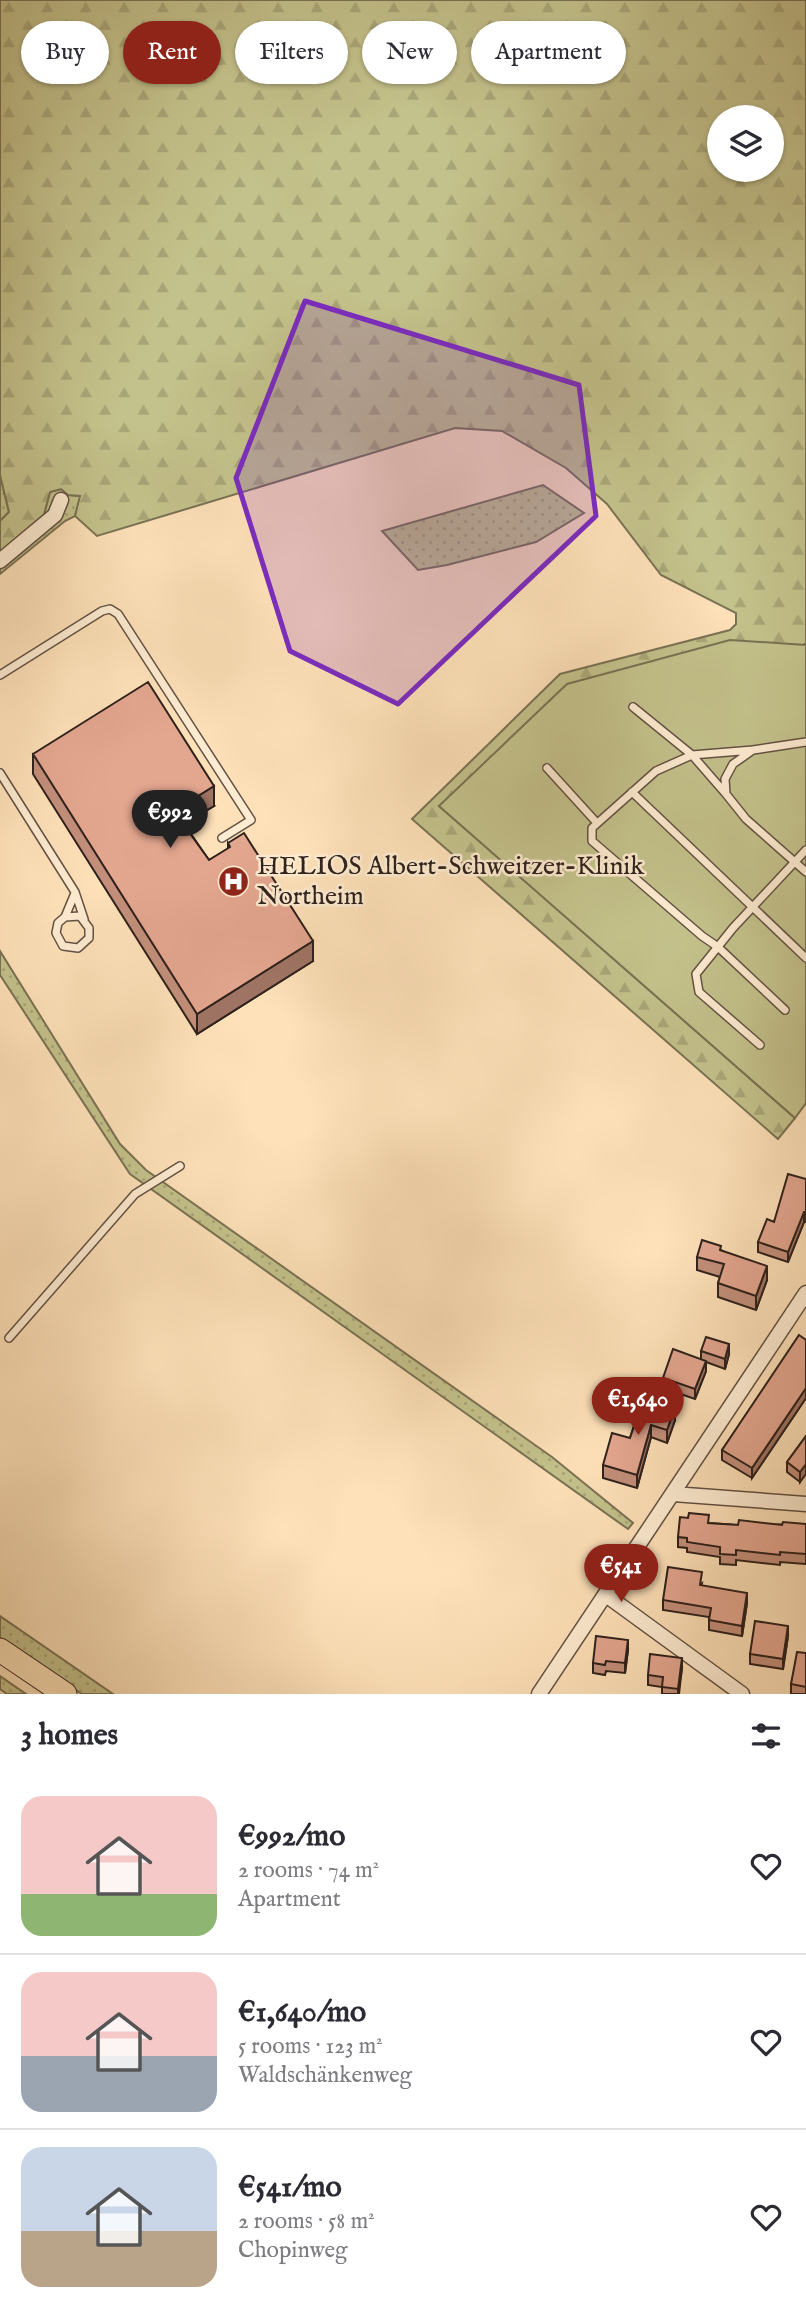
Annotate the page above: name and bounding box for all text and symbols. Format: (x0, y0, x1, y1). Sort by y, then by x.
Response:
chip: Buy (21, 21, 109, 84)
chip: Rent (123, 21, 221, 84)
chip: Filters (235, 21, 348, 84)
chip: New (362, 21, 457, 84)
chip: Apartment (471, 21, 626, 84)
map controls (707, 105, 784, 182)
button: layers (707, 105, 784, 182)
pin: €992 (129, 790, 211, 850)
text: €992 (148, 798, 192, 827)
place label: HELIOS Albert-Schweitzer-Klinik Northeim (257, 850, 645, 913)
hospital icon: HELIOS Albert-Schweitzer-Klinik Northeim (217, 864, 251, 898)
pin: €1,640 (581, 1378, 695, 1437)
text: €1,640 (608, 1385, 668, 1414)
pin: €541 (580, 1544, 662, 1604)
text: €541 (600, 1552, 642, 1581)
text: 3 homes (21, 1717, 118, 1755)
icon: filters (747, 1717, 785, 1755)
text: €992/mo (238, 1818, 345, 1856)
icon: home (77, 1824, 161, 1908)
icon: heart (747, 1847, 785, 1885)
text: 2 rooms · 74 m² (238, 1856, 379, 1885)
text: Apartment (238, 1885, 341, 1914)
text: €1,640/mo (238, 1994, 366, 2032)
icon: home (77, 2000, 161, 2084)
icon: heart (747, 2023, 785, 2061)
text: 5 rooms · 123 m² (238, 2032, 383, 2061)
text: Waldschänkenweg (238, 2061, 412, 2090)
text: €541/mo (238, 2169, 342, 2207)
icon: home (77, 2175, 161, 2259)
icon: heart (747, 2198, 785, 2236)
text: 2 rooms · 58 m² (238, 2207, 375, 2236)
text: Chopinweg (238, 2236, 348, 2265)

